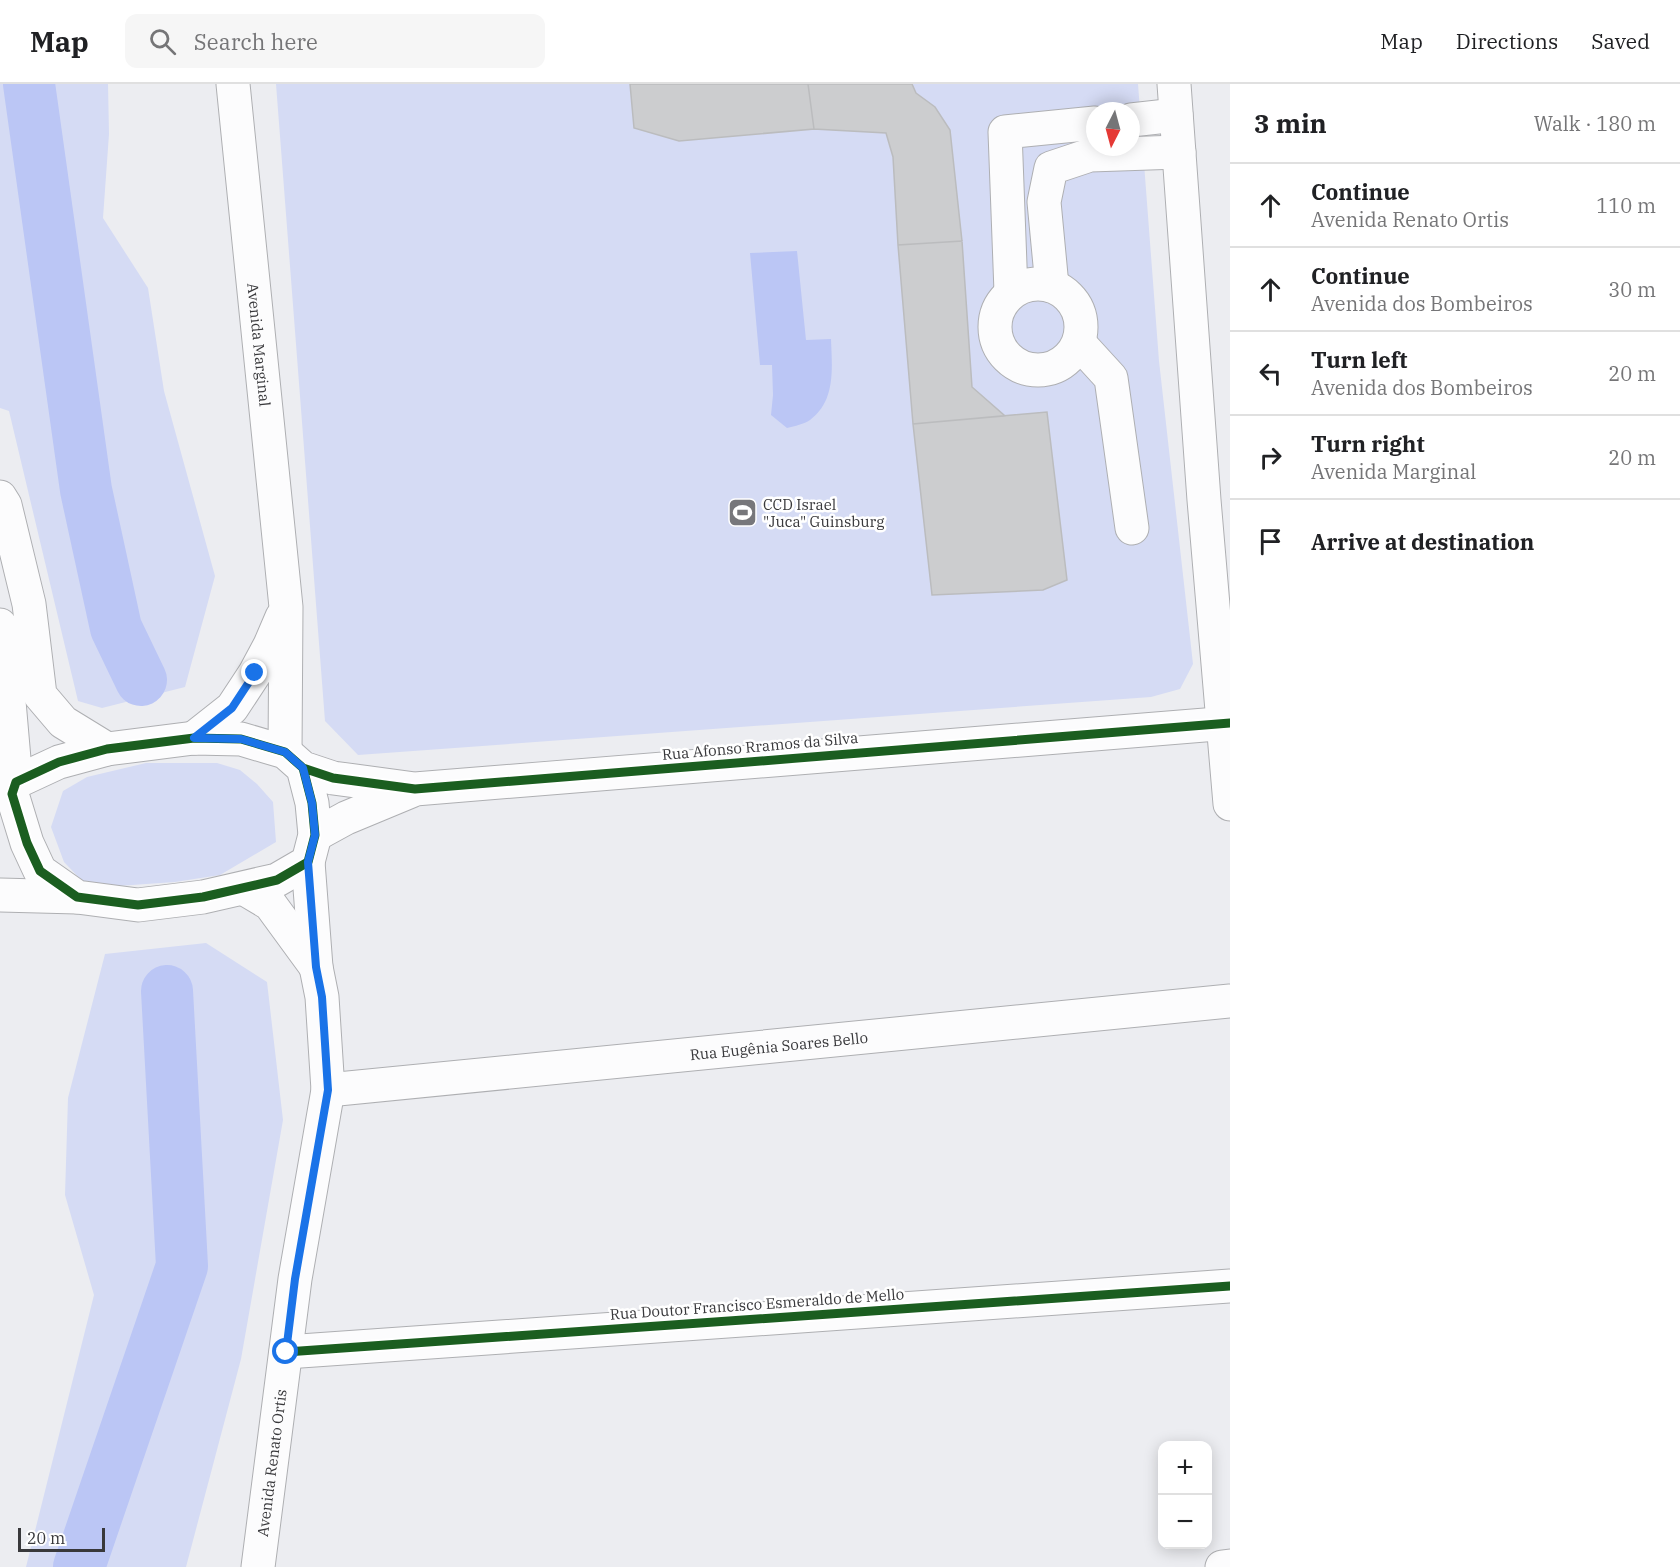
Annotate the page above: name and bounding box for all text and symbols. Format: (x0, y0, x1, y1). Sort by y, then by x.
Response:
search box (125, 14, 545, 68)
text: Map (30, 23, 89, 60)
icon: search (146, 25, 179, 58)
text: Search here (194, 27, 318, 56)
text: Map (1380, 27, 1423, 55)
text: Directions (1456, 27, 1558, 55)
text: Saved (1591, 27, 1650, 55)
north arrow (1086, 102, 1140, 156)
text: 3 min (1254, 106, 1327, 140)
text: Walk · 180 m (1534, 110, 1656, 137)
text: Continue (1311, 177, 1410, 206)
icon: ahead (1254, 189, 1287, 222)
text: 110 m (1596, 192, 1656, 219)
text: Avenida Renato Ortis (1311, 206, 1509, 233)
text: Continue (1311, 261, 1410, 290)
icon: ahead (1254, 273, 1287, 306)
text: 30 m (1608, 276, 1656, 303)
street label: Avenida Marginal (244, 282, 275, 407)
text: Avenida dos Bombeiros (1311, 290, 1533, 317)
text: Turn left (1311, 345, 1407, 374)
icon: left (1254, 357, 1287, 390)
text: 20 m (1608, 360, 1656, 387)
text: Avenida dos Bombeiros (1311, 374, 1533, 401)
text: Turn right (1311, 429, 1425, 458)
icon: right (1254, 441, 1287, 474)
text: 20 m (1608, 444, 1656, 471)
text: Avenida Marginal (1311, 458, 1476, 485)
place label: CCD Israel "Juca" Guinsburg (763, 495, 884, 531)
sports icon: CCD Israel "Juca" Guinsburg (726, 497, 758, 529)
icon: arrive (1254, 525, 1287, 558)
text: Arrive at destination (1311, 527, 1534, 556)
route end (241, 659, 267, 685)
street label: Rua Afonso Rramos da Silva (661, 728, 859, 764)
street label: Rua Eugênia Soares Bello (689, 1027, 869, 1064)
street label: Rua Doutor Francisco Esmeraldo de Mello (609, 1284, 905, 1324)
route start (272, 1338, 298, 1364)
street label: Avenida Renato Ortis (252, 1388, 290, 1538)
map controls (1158, 1441, 1212, 1549)
button: + (1158, 1441, 1212, 1495)
button: − (1158, 1495, 1212, 1549)
scale bar (18, 1525, 105, 1552)
text: 20 m (27, 1528, 65, 1548)

